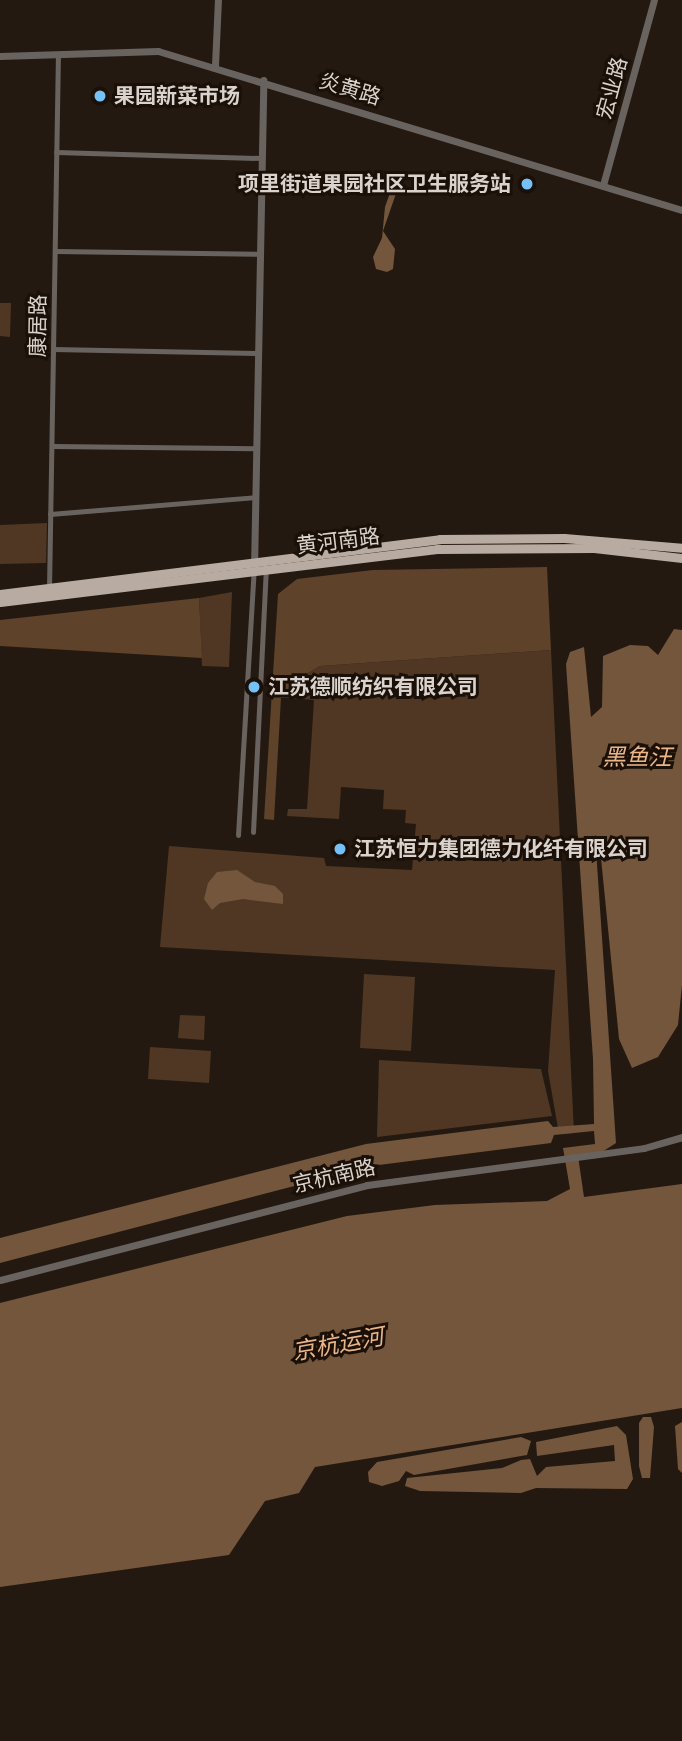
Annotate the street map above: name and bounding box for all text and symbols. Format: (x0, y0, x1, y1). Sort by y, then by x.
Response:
street label: 宏业路 (592, 54, 632, 122)
street label: 炎黄路 (316, 68, 384, 110)
place label: 果园新菜市场 (114, 83, 240, 109)
marker: 果园新菜市场 (92, 88, 108, 104)
place label: 项里街道果园社区卫生服务站 (238, 171, 511, 197)
marker: 项里街道果园社区卫生服务站 (517, 174, 537, 194)
street label: 康居路 (25, 294, 51, 358)
street label: 黄河南路 (295, 523, 381, 559)
place label: 江苏德顺纺织有限公司 (268, 674, 478, 700)
marker: 江苏德顺纺织有限公司 (246, 679, 262, 695)
water label: 黑鱼汪 (603, 743, 671, 771)
place label: 江苏恒力集团德力化纤有限公司 (354, 836, 648, 862)
marker: 江苏恒力集团德力化纤有限公司 (332, 841, 348, 857)
street label: 京杭南路 (290, 1154, 378, 1198)
water label: 京杭运河 (290, 1322, 386, 1366)

